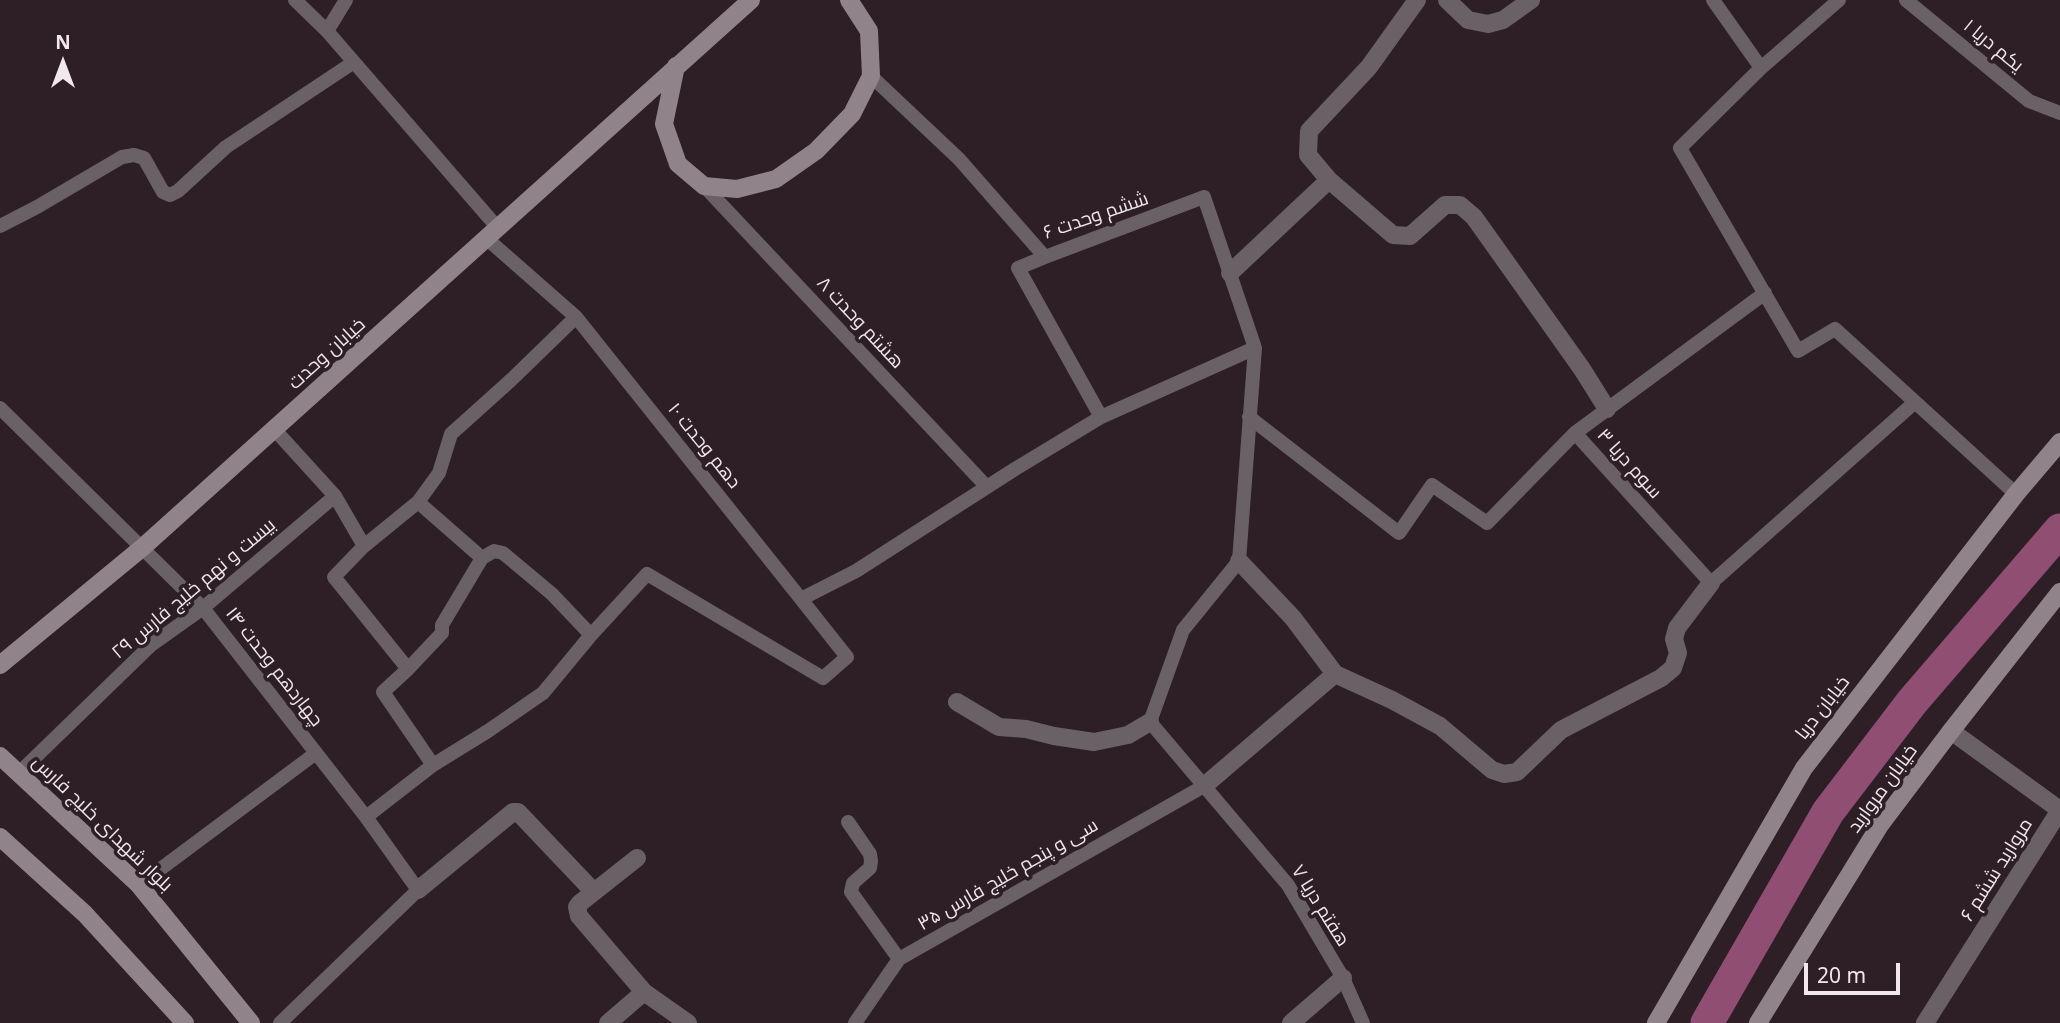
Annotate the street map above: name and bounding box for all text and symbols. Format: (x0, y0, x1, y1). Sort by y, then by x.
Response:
street label: یکم دریا ۱ (1958, 15, 2028, 77)
north arrow (28, 28, 98, 98)
text: N (55, 29, 71, 55)
street label: ششم وحدت ۶ (1040, 187, 1152, 245)
street label: هشتم وحدت ۸ (812, 272, 908, 374)
street label: خیابان وحدت (284, 313, 370, 395)
street label: دهم وحدت ۱۰ (663, 399, 745, 493)
street label: سوم دریا ۳ (1592, 424, 1666, 504)
street label: بیست و نهم خلیج فارس ۲۹ (108, 514, 280, 664)
street label: چهاردهم وحدت ۱۴ (220, 603, 328, 731)
street label: خیابان دریا (1791, 671, 1855, 745)
street label: خیابان مروارید (1843, 740, 1923, 838)
street label: بلوار شهدای خلیج فارس (27, 751, 177, 897)
street label: سی و پنجم خلیج فارس ۳۵ (914, 814, 1102, 936)
street label: مروارید ششم ۶ (1956, 814, 2038, 926)
street label: هفتم دریا ۷ (1286, 861, 1354, 951)
scale bar (1808, 950, 1904, 994)
text: 20 m (1817, 961, 1866, 989)

